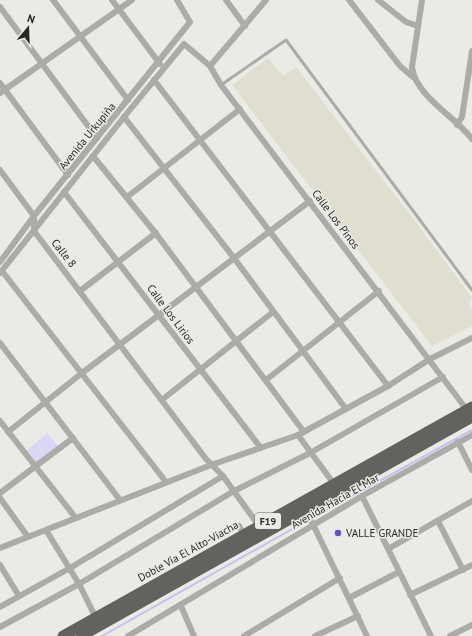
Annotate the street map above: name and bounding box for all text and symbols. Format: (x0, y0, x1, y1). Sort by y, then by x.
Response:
north arrow (8, 8, 48, 48)
text: N (26, 11, 37, 26)
street label: Avenida Urkupiña (56, 100, 118, 172)
street label: Calle Los Pinos (309, 187, 363, 252)
street label: Calle 8 (48, 236, 80, 270)
street label: Calle Los Lirios (144, 281, 198, 347)
street label: Avenida Hacia El Mar (289, 470, 382, 532)
road number: F19 (255, 513, 281, 529)
street label: Doble Vía El Alto-Viacha (135, 517, 241, 585)
place label: VALLE GRANDE (345, 526, 418, 540)
marker: VALLE GRANDE (333, 528, 343, 538)

